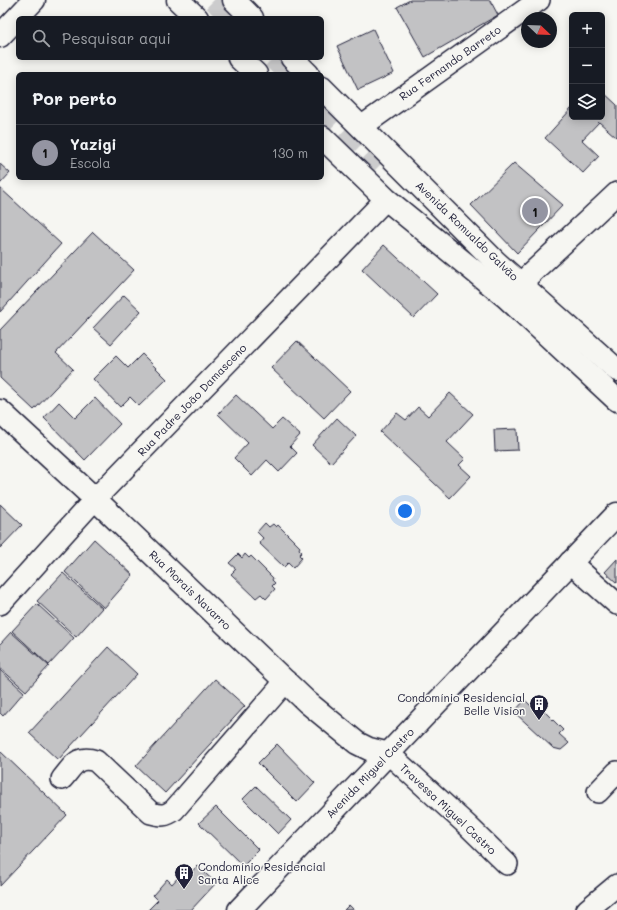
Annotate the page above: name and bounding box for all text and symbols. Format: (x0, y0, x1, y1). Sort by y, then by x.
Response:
north arrow (521, 12, 557, 48)
map controls (569, 12, 605, 120)
button: + (569, 12, 605, 48)
search box (16, 16, 324, 60)
street label: Rua Fernando Barreto (396, 22, 504, 103)
icon: search (30, 27, 52, 49)
text: Pesquisar aqui (62, 28, 171, 48)
button: − (569, 48, 605, 84)
button: layers (569, 84, 605, 120)
text: Por perto (32, 87, 116, 109)
text: Yazigi (70, 134, 117, 154)
text: 1 (42, 144, 48, 161)
text: 130 m (272, 144, 308, 161)
text: Escola (70, 154, 110, 171)
street label: Avenida Romualdo Galvão (413, 177, 522, 284)
pin: 1 (522, 196, 548, 226)
street label: Rua Padre João Damasceno (134, 340, 250, 459)
your location (395, 501, 415, 521)
street label: Rua Morais Navarro (146, 547, 235, 633)
place label: Condomínio Residencial Belle Vision (397, 690, 525, 718)
building icon: Condomínio Residencial Belle Vision (528, 693, 550, 721)
street label: Avenida Miguel Castro (322, 724, 417, 821)
street label: Travessa Miguel Castro (397, 760, 500, 858)
place label: Condomínio Residencial Santa Alice (198, 859, 326, 887)
building icon: Condomínio Residencial Santa Alice (173, 862, 195, 890)

